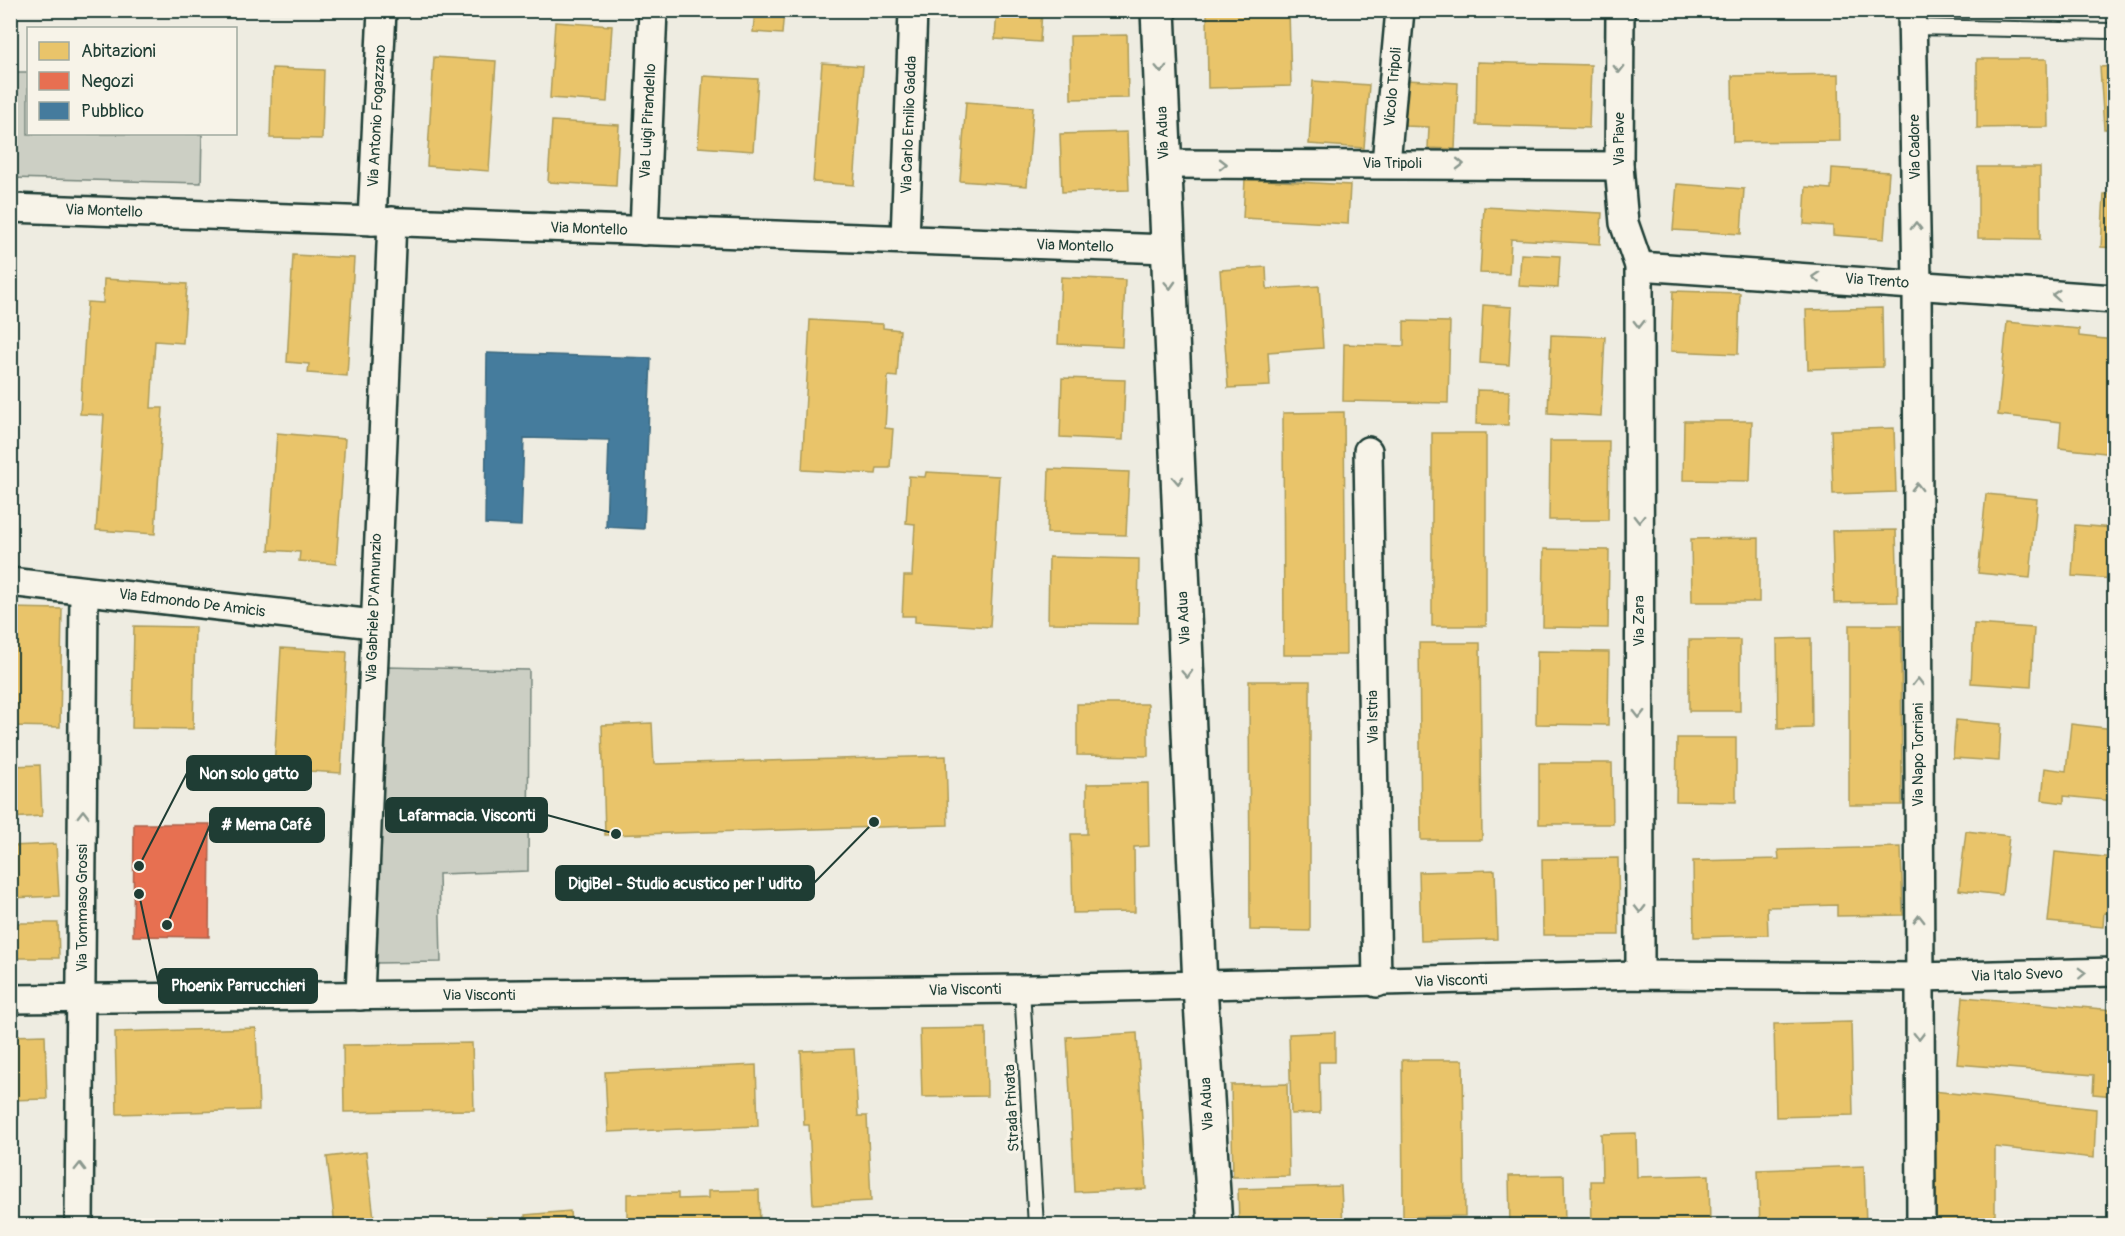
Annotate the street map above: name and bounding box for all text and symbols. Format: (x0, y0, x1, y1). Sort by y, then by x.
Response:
legend (27, 27, 237, 135)
text: Abitazioni (81, 40, 156, 63)
street label: Via Antonio Fogazzaro (364, 44, 390, 188)
street label: Vicolo Tripoli (1380, 46, 1406, 127)
street label: Via Carlo Emilio Gadda (897, 56, 921, 194)
street label: Via Luigi Pirandello (635, 63, 661, 179)
one-way arrow (1154, 64, 1167, 73)
one-way arrow (1613, 64, 1626, 73)
text: Negozi (81, 70, 133, 93)
text: Pubblico (81, 100, 144, 123)
street label: Via Adua (1153, 106, 1173, 160)
street label: Via Piave (1610, 111, 1629, 166)
street label: Via Cadore (1905, 113, 1925, 180)
street label: Via Tripoli (1362, 154, 1422, 173)
one-way arrow (1218, 158, 1227, 170)
one-way arrow (1455, 158, 1464, 170)
street label: Via Montello (65, 200, 143, 222)
street label: Via Montello (550, 218, 628, 240)
one-way arrow (1910, 221, 1922, 230)
street label: Via Montello (1036, 235, 1114, 257)
street label: Via Trento (1844, 269, 1910, 293)
one-way arrow (1812, 271, 1821, 284)
one-way arrow (1163, 280, 1176, 289)
one-way arrow (2052, 288, 2061, 301)
one-way arrow (1633, 320, 1645, 329)
one-way arrow (1172, 475, 1185, 484)
one-way arrow (1911, 482, 1923, 491)
one-way arrow (1633, 515, 1645, 524)
street label: Via Gabriele D'Annunzio (362, 533, 386, 683)
street label: Via Edmondo De Amicis (118, 585, 267, 621)
street label: Via Adua (1173, 591, 1195, 645)
street label: Via Zara (1630, 595, 1649, 647)
one-way arrow (1180, 670, 1193, 679)
one-way arrow (1912, 677, 1924, 686)
street label: Via Istria (1363, 690, 1383, 744)
street label: Via Napo Torriani (1909, 703, 1928, 807)
one-way arrow (1633, 710, 1645, 719)
callout: Non solo gatto (187, 756, 311, 790)
text: Non solo gatto (199, 764, 299, 784)
callout: Lafarmacia. Visconti (386, 798, 547, 832)
text: Lafarmacia. Visconti (399, 806, 536, 826)
callout: # Mema Café (210, 808, 324, 842)
one-way arrow (77, 809, 89, 818)
text: # Mema Café (221, 815, 313, 835)
street label: Via Tommaso Grossi (73, 844, 92, 972)
callout: DigiBel - Studio acustico per l' udito (556, 866, 814, 900)
text: DigiBel - Studio acustico per l' udito (568, 874, 802, 894)
one-way arrow (1634, 905, 1646, 914)
one-way arrow (1912, 914, 1925, 923)
street label: Via Italo Svevo (1971, 964, 2063, 986)
one-way arrow (2078, 967, 2087, 979)
callout: Phoenix Parrucchieri (159, 969, 317, 1003)
street label: Via Visconti (1414, 970, 1488, 992)
text: Phoenix Parrucchieri (171, 976, 305, 996)
street label: Via Visconti (928, 980, 1002, 1000)
street label: Via Visconti (443, 986, 516, 1005)
one-way arrow (1913, 1031, 1925, 1040)
street label: Strada Privata (1000, 1064, 1024, 1152)
street label: Via Adua (1196, 1077, 1218, 1131)
one-way arrow (74, 1163, 86, 1172)

